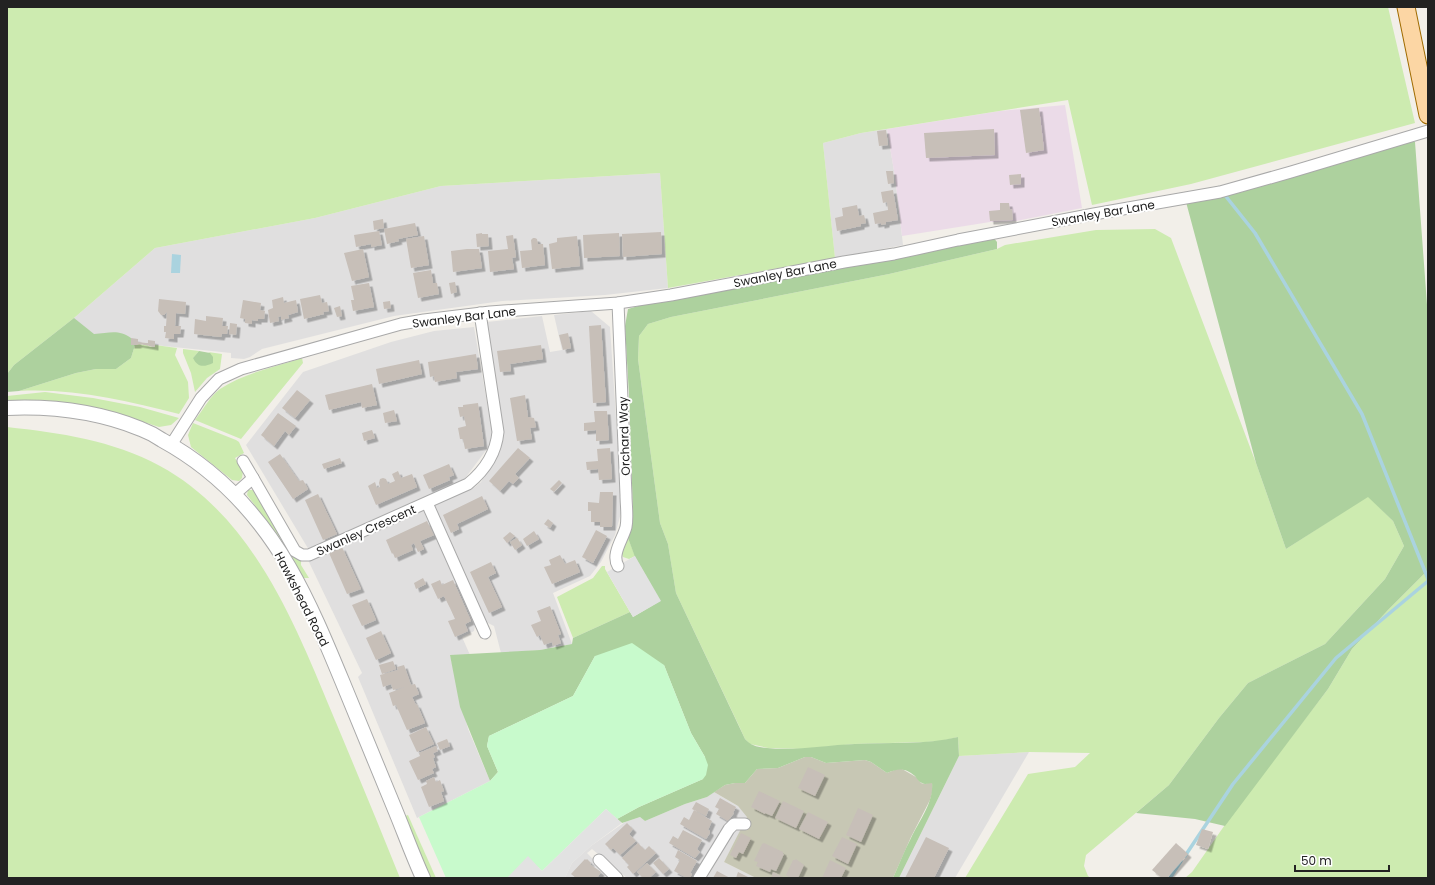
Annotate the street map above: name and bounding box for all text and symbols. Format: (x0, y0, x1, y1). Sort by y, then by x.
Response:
street label: Swanley Bar Lane (1050, 196, 1156, 230)
street label: Swanley Bar Lane (732, 255, 838, 291)
street label: Swanley Bar Lane (411, 302, 517, 332)
street label: Orchard Way (614, 396, 634, 476)
street label: Swanley Crescent (314, 500, 418, 560)
street label: Hawkshead Road (271, 549, 333, 649)
scale bar (1295, 847, 1389, 873)
text: 50 m (1301, 852, 1332, 869)

